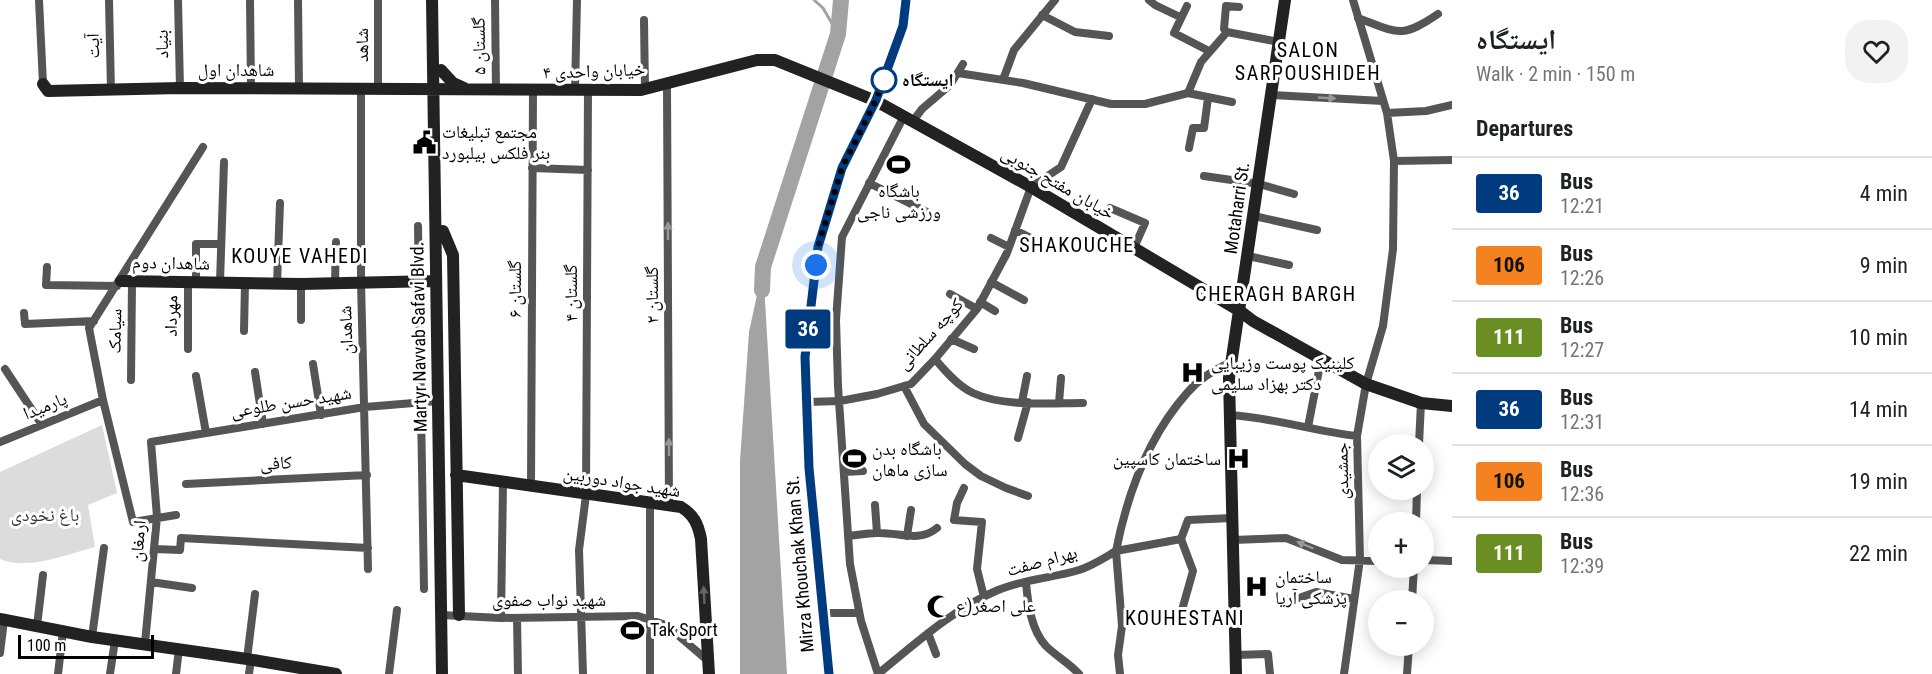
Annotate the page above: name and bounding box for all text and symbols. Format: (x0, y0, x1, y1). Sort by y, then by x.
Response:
street label: گلستان ۵ (467, 16, 491, 75)
button: heart (1845, 20, 1908, 83)
text: ایستگاه (1476, 23, 1556, 56)
street label: شاهد (351, 28, 372, 62)
street label: بنیاد (151, 29, 173, 59)
street label: آیت (82, 33, 104, 59)
district label: SALON SARPOUSHIDEH (1235, 38, 1381, 85)
street label: خیابان واحدی ۴ (542, 58, 646, 84)
street label: شاهدان اول (198, 59, 274, 81)
text: Walk · 2 min · 150 m (1476, 62, 1635, 86)
marker: ایستگاه (871, 67, 897, 93)
place label: ایستگاه (902, 69, 954, 90)
one-way arrow (1318, 94, 1337, 103)
text: Departures (1476, 116, 1573, 141)
place label: مجتمع تبلیغات بنر فلکس بیلبورد (442, 121, 550, 164)
public building icon: مجتمع تبلیغات بنر فلکس بیلبورد (411, 129, 437, 155)
street label: خیابان مفتح جنوبی (997, 142, 1118, 225)
sports icon: باشگاه ورزشی ناجی (886, 152, 912, 178)
street label: Motaharri St. (1220, 161, 1253, 255)
text: Bus (1560, 169, 1593, 194)
place label: باشگاه ورزشی ناجی (857, 180, 941, 223)
text: 36 (1498, 181, 1520, 205)
text: 4 min (1860, 181, 1908, 206)
text: 12:21 (1560, 194, 1604, 218)
one-way arrow (663, 222, 673, 241)
district label: SHAKOUCHE (1019, 233, 1135, 257)
text: Bus (1560, 241, 1593, 266)
street label: Martyr Navvab Safavi Blvd. (406, 242, 431, 432)
district label: KOUYE VAHEDI (231, 244, 369, 268)
your location (801, 250, 831, 280)
street label: شاهدان دوم (132, 251, 210, 276)
text: 106 (1493, 253, 1525, 277)
text: 9 min (1860, 253, 1908, 278)
street label: گلستان ۶ (504, 260, 526, 318)
street label: گلستان ۴ (560, 264, 582, 322)
street label: گلستان ۲ (641, 266, 663, 324)
text: 12:26 (1560, 266, 1604, 290)
district label: CHERAGH BARGH (1195, 282, 1357, 306)
street label: کوچه سلطانی (892, 293, 968, 374)
street label: مهرداد (160, 295, 181, 337)
street label: شاهدان (334, 305, 358, 355)
street label: سیامک (104, 308, 126, 354)
line badge: 36 (781, 310, 835, 348)
text: Bus (1560, 313, 1593, 338)
text: 36 (797, 317, 819, 341)
text: 111 (1493, 325, 1525, 349)
text: 10 min (1849, 325, 1908, 350)
text: 12:27 (1560, 338, 1604, 362)
place label: کلینیک پوست وزیبایی دکتر بهزاد سلیمی (1211, 352, 1355, 395)
hospital icon: کلینیک پوست وزیبایی دکتر بهزاد سلیمی (1180, 360, 1206, 386)
street label: شهید حسن طلوعی (229, 382, 353, 422)
text: Bus (1560, 385, 1593, 410)
street label: پارمیدا (20, 387, 70, 425)
text: 36 (1498, 397, 1520, 421)
text: 14 min (1849, 397, 1908, 422)
text: 12:31 (1560, 410, 1604, 434)
map controls (1368, 434, 1434, 656)
button: layers (1368, 434, 1434, 500)
one-way arrow (664, 438, 674, 457)
place label: باشگاه بدن سازی ماهان (872, 438, 948, 481)
street label: جمشیدی (1331, 442, 1353, 500)
sports icon: باشگاه بدن سازی ماهان (841, 446, 867, 472)
hospital icon: ساختمان کاسپین (1226, 446, 1252, 472)
place label: ساختمان کاسپین (1113, 448, 1221, 470)
street label: کافی (259, 451, 293, 475)
text: Bus (1560, 457, 1593, 482)
street label: شهید جواد دوربین (562, 462, 682, 502)
text: 106 (1493, 469, 1525, 493)
text: 19 min (1849, 469, 1908, 494)
street label: Mirza Khouchak Khan St. (781, 475, 818, 653)
text: 12:36 (1560, 482, 1604, 506)
park label: باغ نخودی (11, 504, 79, 526)
button: + (1368, 512, 1434, 578)
street label: ارمغان (125, 519, 151, 563)
text: Bus (1560, 529, 1593, 554)
one-way arrow (1295, 540, 1313, 550)
street label: بهرام صفت (1004, 541, 1080, 582)
text: 111 (1493, 541, 1525, 565)
text: 22 min (1849, 541, 1908, 566)
text: 12:39 (1560, 554, 1604, 578)
place label: ساختمان پزشکی آریا (1275, 566, 1347, 609)
hospital icon: ساختمان پزشکی آریا (1244, 574, 1270, 600)
one-way arrow (700, 585, 709, 604)
street label: شهید نواب صفوی (492, 589, 606, 611)
button: − (1368, 590, 1434, 656)
mosque icon: علی اصغر(ع (925, 593, 951, 619)
place label: علی اصغر(ع (956, 595, 1036, 617)
district label: KOUHESTANI (1125, 606, 1245, 630)
sports icon: Tak Sport (619, 617, 645, 643)
place label: Tak Sport (650, 619, 718, 640)
scale bar (18, 632, 154, 660)
text: 100 m (27, 636, 66, 655)

